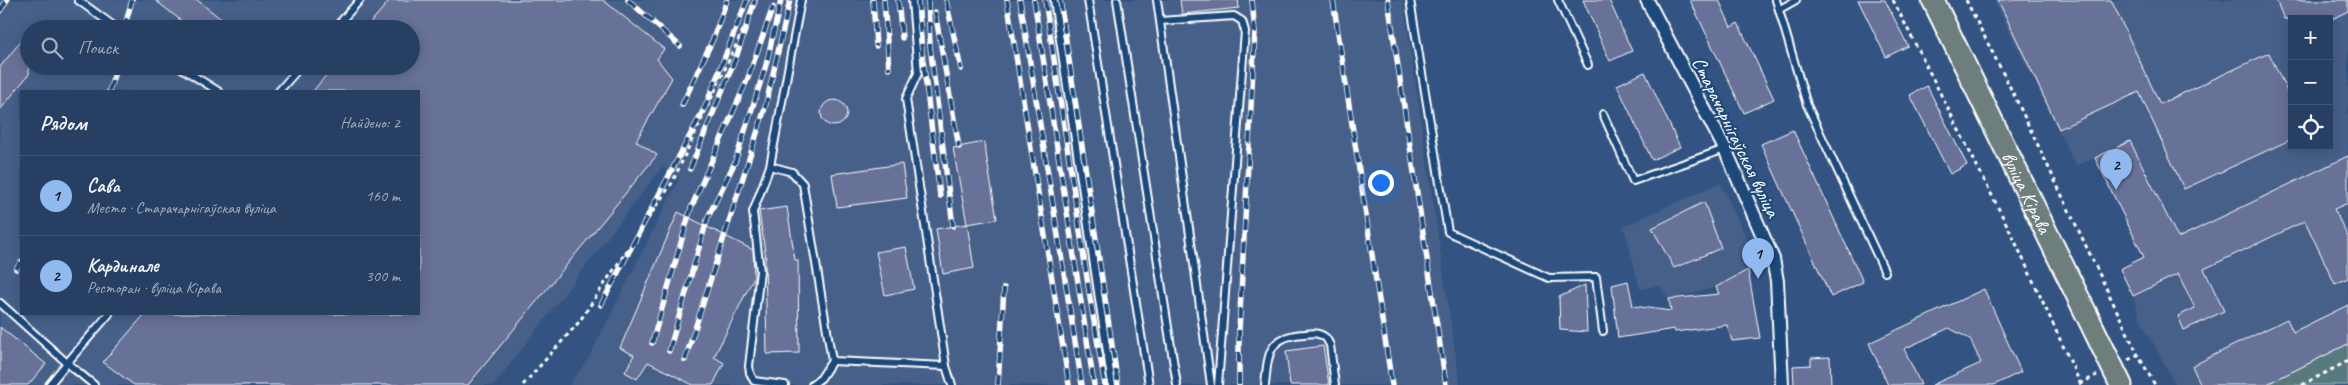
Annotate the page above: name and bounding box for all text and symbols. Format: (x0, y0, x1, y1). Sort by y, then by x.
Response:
map controls (2288, 15, 2333, 150)
button: + (2288, 15, 2333, 60)
search box (20, 20, 420, 75)
icon: search (38, 34, 66, 62)
text: Поиск (78, 36, 118, 60)
street label: Старачарнігаўская вуліца (1686, 53, 1786, 222)
button: − (2288, 60, 2333, 105)
button: locate (2288, 105, 2333, 150)
text: Рядом (40, 110, 87, 136)
text: Найдено: 2 (340, 113, 400, 133)
street label: вуліца Кірава (1996, 147, 2058, 239)
pin: 2 (2100, 149, 2132, 190)
your location (1368, 170, 1394, 196)
text: Сава (87, 174, 120, 198)
text: 1 (52, 186, 60, 206)
text: 160 m (366, 186, 400, 206)
text: Место · Старачарнігаўская вуліца (87, 198, 276, 218)
pin: 1 (1742, 238, 1774, 279)
text: Кардинале (87, 254, 158, 278)
text: 2 (52, 266, 60, 286)
text: 300 m (366, 266, 400, 286)
text: Ресторан · вуліца Кірава (87, 278, 221, 298)

